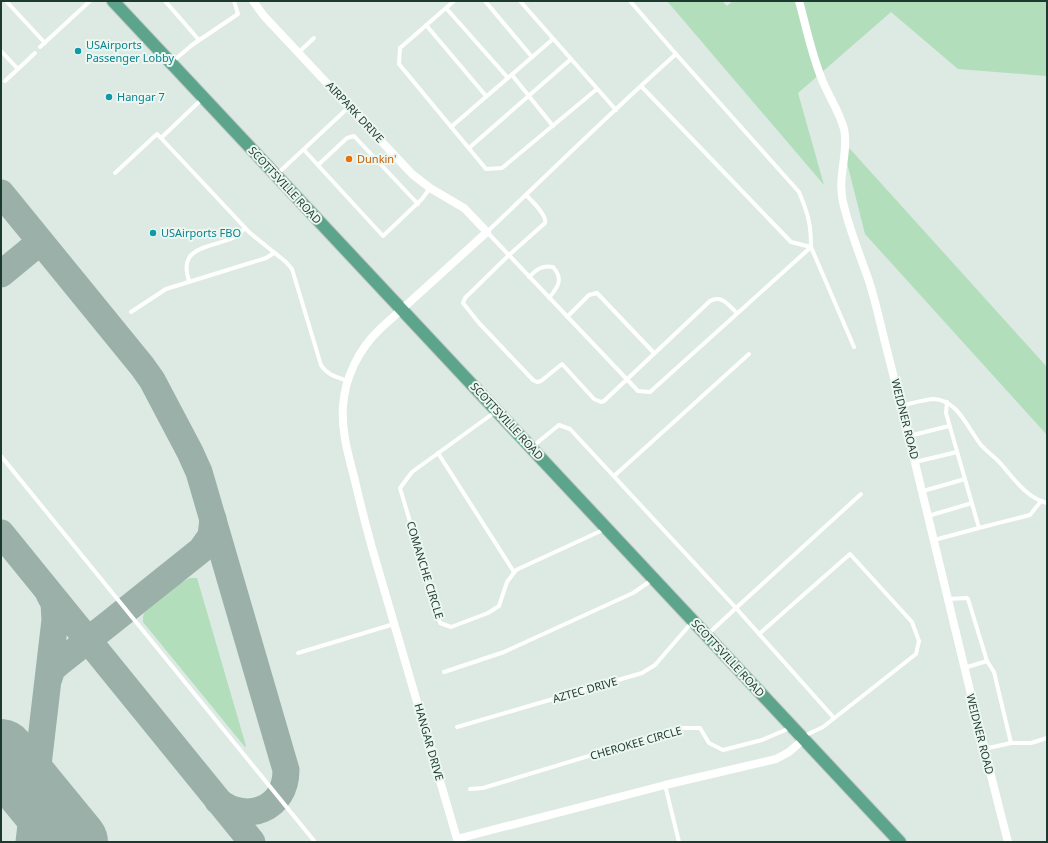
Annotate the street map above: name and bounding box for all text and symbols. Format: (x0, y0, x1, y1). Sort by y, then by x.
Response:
place label: USAirports Passenger Lobby (86, 37, 174, 65)
marker: USAirports Passenger Lobby (73, 46, 83, 56)
street label: AIRPARK DRIVE (323, 78, 388, 146)
place label: Hangar 7 (117, 89, 165, 104)
marker: Hangar 7 (104, 92, 114, 102)
street label: SCOTTSVILLE ROAD (246, 143, 325, 227)
place label: Dunkin' (357, 151, 397, 166)
marker: Dunkin' (344, 154, 354, 164)
place label: USAirports FBO (161, 225, 241, 240)
marker: USAirports FBO (148, 228, 158, 238)
street label: WEIDNER ROAD (888, 377, 923, 461)
street label: SCOTTSVILLE ROAD (468, 379, 547, 463)
street label: COMANCHE CIRCLE (404, 519, 447, 620)
street label: SCOTTSVILLE ROAD (689, 616, 768, 700)
street label: AZTEC DRIVE (551, 673, 619, 706)
street label: WEIDNER ROAD (963, 692, 998, 776)
street label: HANGAR DRIVE (411, 702, 448, 782)
street label: CHEROKEE CIRCLE (588, 722, 684, 763)

